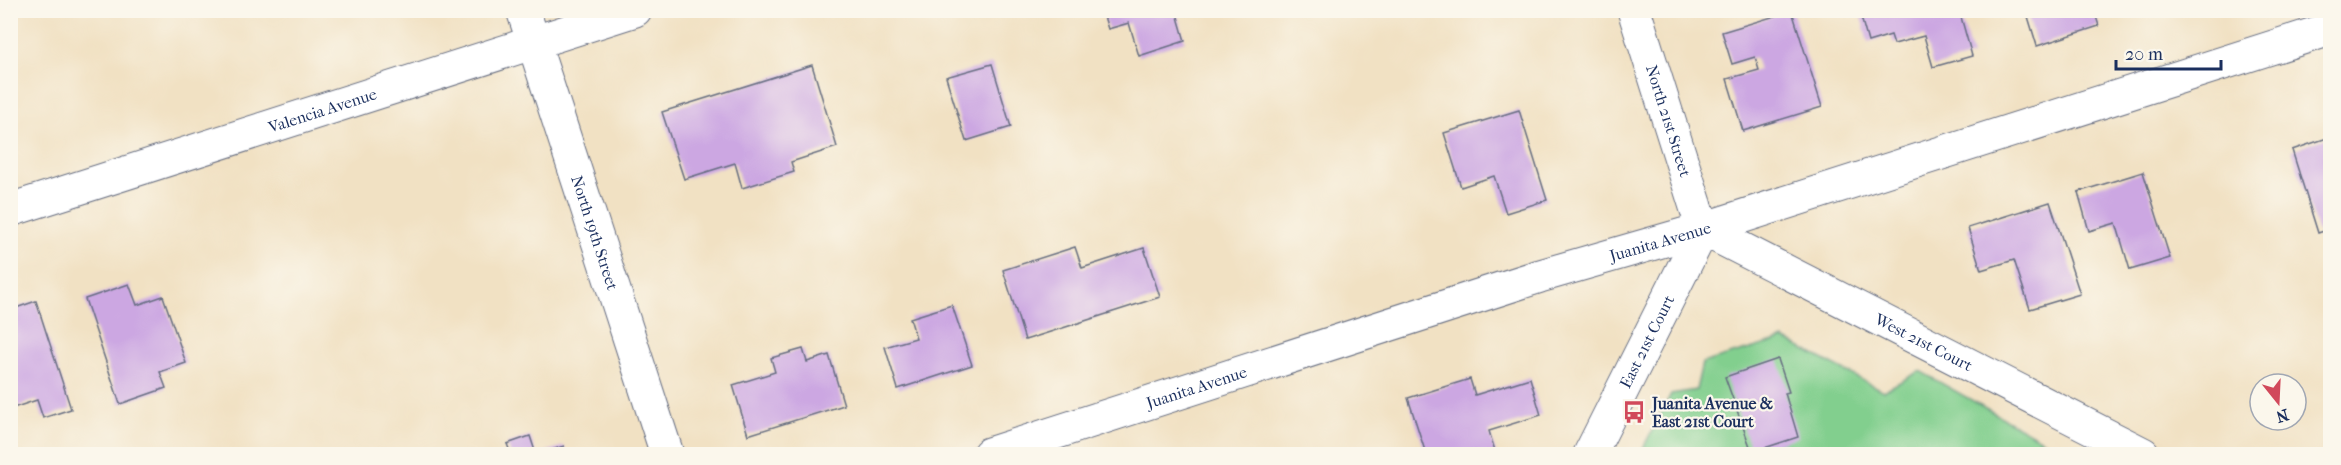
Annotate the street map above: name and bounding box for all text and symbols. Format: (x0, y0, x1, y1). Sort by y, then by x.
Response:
scale bar (2116, 33, 2221, 71)
text: 20 m (2125, 44, 2163, 65)
street label: North 21st Street (1642, 63, 1695, 179)
street label: Valencia Avenue (265, 84, 379, 137)
street label: North 19th Street (567, 173, 622, 293)
street label: Juanita Avenue (1606, 218, 1713, 266)
street label: East 21st Court (1616, 292, 1678, 391)
street label: West 21st Court (1871, 309, 1976, 375)
street label: Juanita Avenue (1142, 362, 1249, 413)
north arrow (2248, 372, 2308, 432)
place label: Juanita Avenue & East 21st Court (1650, 394, 1773, 431)
bus stop icon: Juanita Avenue & East 21st Court (1621, 399, 1647, 425)
text: N (2273, 405, 2291, 427)

